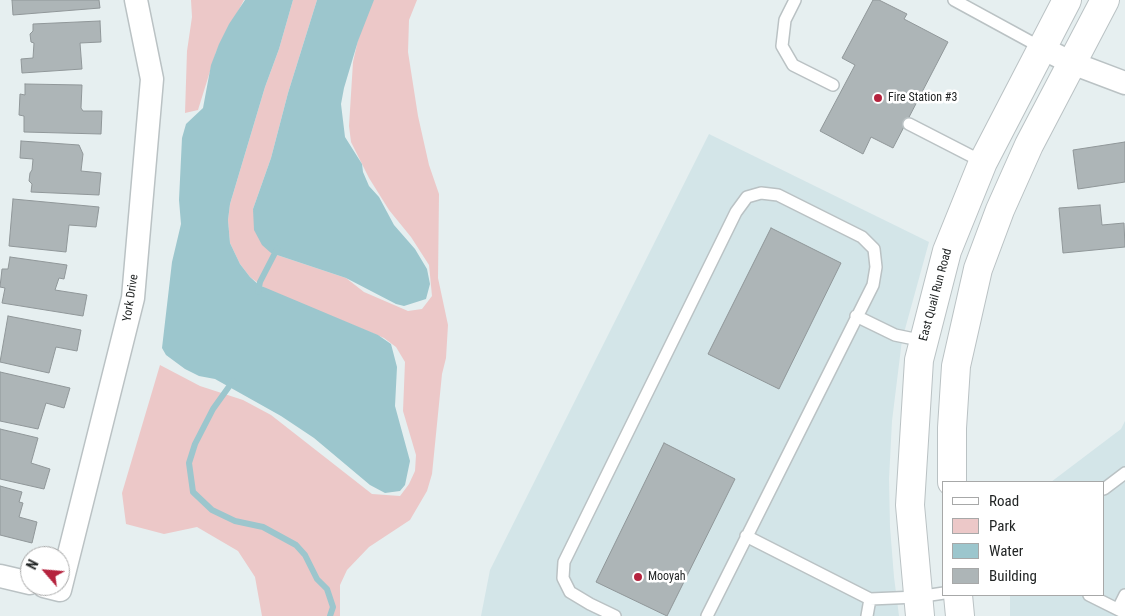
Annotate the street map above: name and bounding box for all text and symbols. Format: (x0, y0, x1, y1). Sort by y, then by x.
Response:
place label: Fire Station #3 (888, 91, 957, 105)
marker: Fire Station #3 (872, 92, 884, 104)
street label: East Quail Run Road (917, 247, 955, 343)
street label: York Drive (120, 273, 142, 323)
legend (942, 481, 1105, 596)
text: Road (989, 492, 1019, 510)
text: Park (989, 517, 1016, 535)
text: Water (989, 542, 1023, 560)
north arrow (20, 546, 70, 596)
text: N (23, 557, 42, 572)
text: Building (989, 567, 1037, 585)
place label: Mooyah (648, 570, 685, 584)
marker: Mooyah (632, 571, 644, 583)

